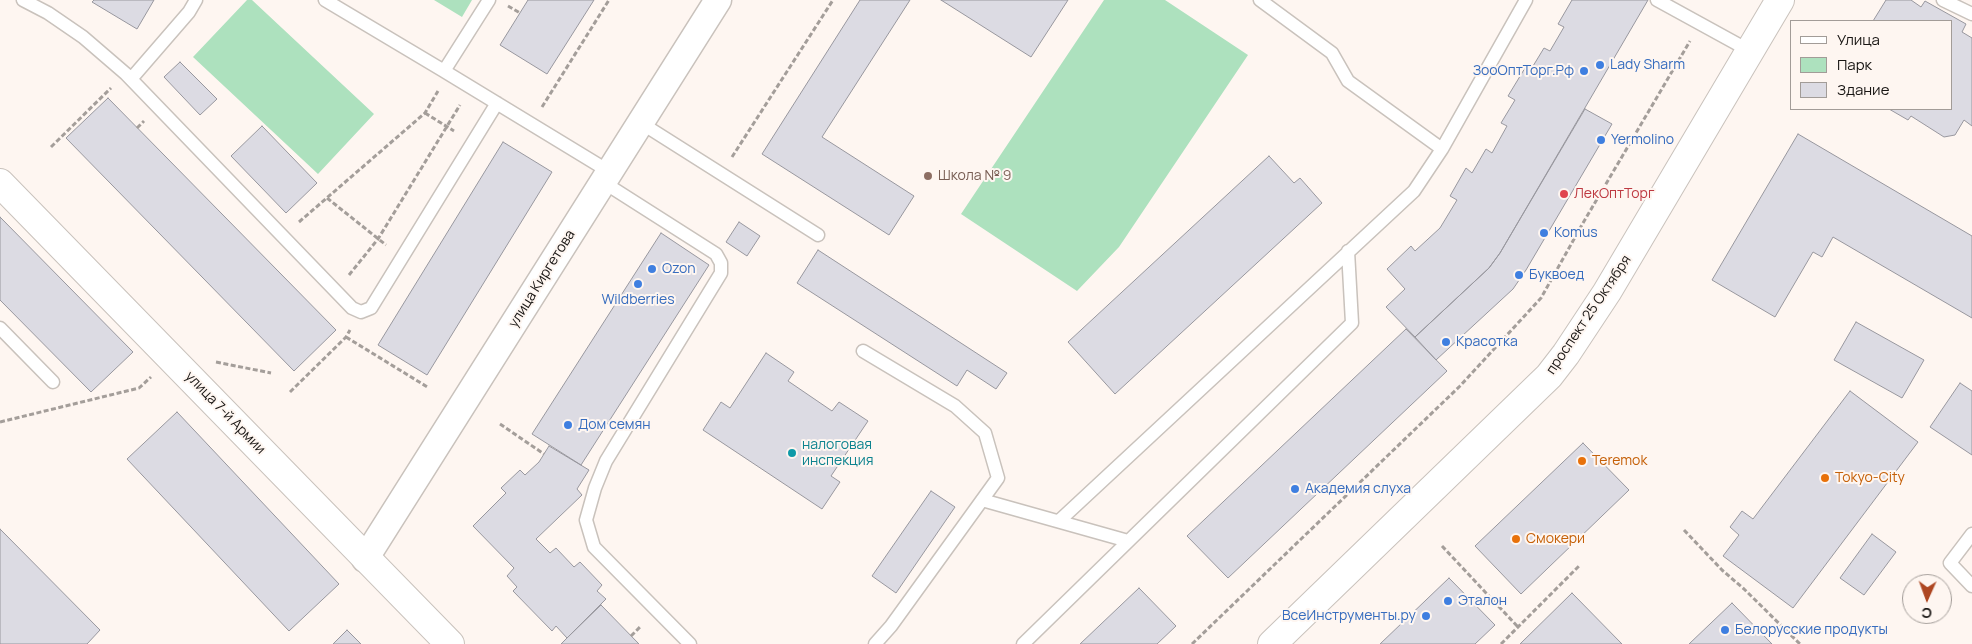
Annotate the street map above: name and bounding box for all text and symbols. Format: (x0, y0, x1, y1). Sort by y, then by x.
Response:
legend (1790, 20, 1952, 110)
text: Улица (1837, 29, 1880, 50)
text: Парк (1837, 54, 1872, 75)
place label: Lady Sharm (1610, 57, 1685, 73)
marker: Lady Sharm (1594, 59, 1606, 71)
place label: ЗооОптТорг.Рф (1473, 63, 1574, 79)
marker: ЗооОптТорг.Рф (1578, 65, 1590, 77)
text: Здание (1837, 79, 1889, 100)
place label: Yermolino (1611, 132, 1674, 148)
marker: Yermolino (1595, 134, 1607, 146)
place label: Школа № 9 (938, 168, 1011, 184)
marker: Школа № 9 (922, 170, 934, 182)
place label: ЛекОптТорг (1574, 186, 1654, 202)
marker: ЛекОптТорг (1558, 188, 1570, 200)
place label: Komus (1554, 225, 1598, 241)
street label: улица Киргетова (505, 227, 579, 331)
marker: Komus (1538, 227, 1550, 239)
street label: проспект 25 Октября (1543, 252, 1635, 378)
place label: Ozon (662, 261, 696, 277)
marker: Ozon (646, 263, 658, 275)
place label: Буквоед (1529, 267, 1584, 283)
marker: Буквоед (1513, 269, 1525, 281)
marker: Wildberries (632, 278, 644, 290)
place label: Wildberries (601, 292, 675, 308)
place label: Красотка (1456, 334, 1518, 350)
marker: Красотка (1440, 336, 1452, 348)
street label: улица 7-й Армии (181, 368, 269, 458)
place label: Дом семян (578, 417, 650, 433)
marker: Дом семян (562, 419, 574, 431)
place label: налоговая инспекция (802, 437, 873, 470)
marker: налоговая инспекция (786, 447, 798, 459)
place label: Teremok (1592, 453, 1647, 469)
marker: Teremok (1576, 455, 1588, 467)
place label: Tokyo-City (1835, 470, 1905, 486)
marker: Tokyo-City (1819, 472, 1831, 484)
place label: Академия слуха (1305, 481, 1411, 497)
marker: Академия слуха (1289, 483, 1301, 495)
place label: Смокери (1526, 531, 1585, 547)
marker: Смокери (1510, 533, 1522, 545)
north arrow (1902, 574, 1952, 624)
place label: Эталон (1458, 593, 1507, 609)
marker: Эталон (1442, 595, 1454, 607)
text: С (1921, 604, 1932, 623)
place label: ВсеИнструменты.ру (1282, 608, 1416, 624)
marker: ВсеИнструменты.ру (1420, 610, 1432, 622)
place label: Белорусские продукты (1735, 622, 1888, 638)
marker: Белорусские продукты (1719, 624, 1731, 636)

